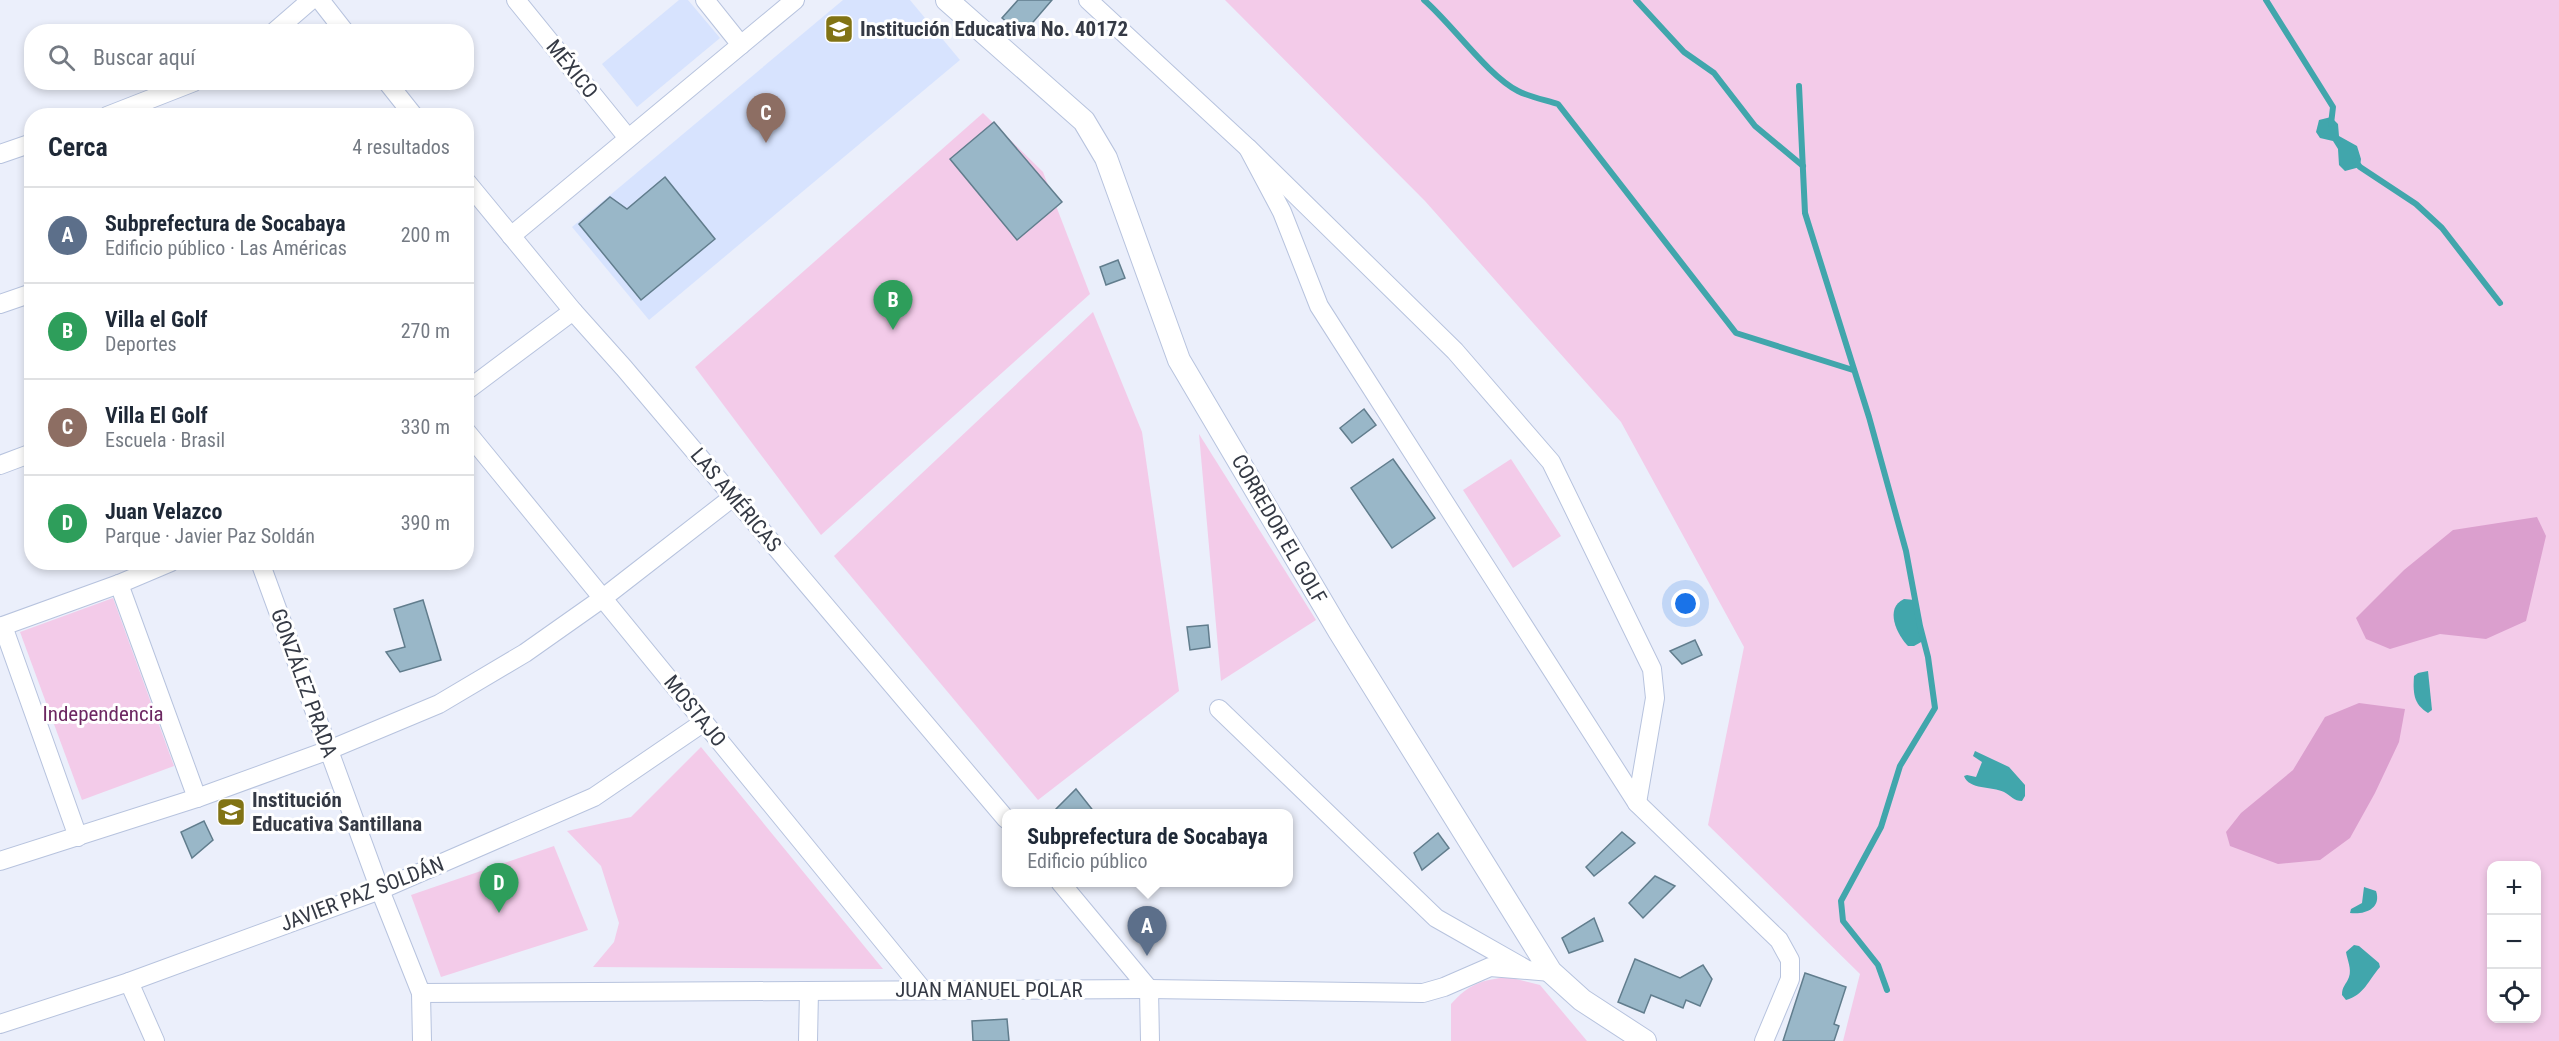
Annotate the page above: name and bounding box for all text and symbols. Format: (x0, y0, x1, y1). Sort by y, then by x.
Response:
school or university icon: Institución Educativa No. 40172 (823, 13, 855, 45)
place label: Institución Educativa No. 40172 (860, 17, 1128, 41)
search box (24, 24, 474, 90)
street label: MÉXICO (541, 35, 603, 103)
icon: search (45, 41, 78, 74)
text: Buscar aquí (93, 45, 196, 70)
pin: C (746, 94, 786, 143)
text: Cerca (48, 132, 108, 162)
text: 4 resultados (352, 135, 450, 159)
text: Subprefectura de Socabaya (105, 211, 346, 236)
text: A (62, 223, 73, 247)
text: 200 m (401, 223, 450, 247)
text: Edificio público · Las Américas (105, 236, 347, 260)
pin: B (874, 280, 912, 330)
text: Villa el Golf (105, 307, 208, 332)
text: B (62, 319, 73, 343)
text: 270 m (401, 319, 450, 343)
text: Deportes (105, 332, 177, 356)
text: Villa El Golf (105, 403, 208, 428)
text: C (62, 415, 73, 439)
text: 330 m (401, 415, 450, 439)
text: Escuela · Brasil (105, 428, 225, 452)
street label: LAS AMÉRICAS (686, 443, 786, 557)
street label: CORREDOR EL GOLF (1227, 450, 1331, 608)
text: Juan Velazco (105, 499, 222, 524)
text: D (62, 511, 73, 535)
text: 390 m (401, 511, 450, 535)
text: Parque · Javier Paz Soldán (105, 524, 315, 548)
your location (1671, 589, 1700, 618)
street label: GONZÁLEZ PRADA (266, 605, 342, 761)
street label: MOSTAJO (659, 671, 731, 751)
park label: Independencia (42, 702, 164, 726)
place label: Institución Educativa Santillana (252, 788, 422, 836)
school or university icon: Institución Educativa Santillana (215, 796, 247, 828)
popup (1002, 809, 1293, 887)
text: Subprefectura de Socabaya (1027, 824, 1268, 849)
text: Edificio público (1027, 849, 1148, 873)
street label: JAVIER PAZ SOLDÁN (277, 852, 447, 936)
map controls (2487, 861, 2541, 1023)
button: + (2487, 861, 2541, 915)
pin: D (480, 864, 518, 913)
pin: A (1128, 906, 1166, 956)
button: − (2487, 915, 2541, 969)
button: locate (2487, 969, 2541, 1023)
street label: JUAN MANUEL POLAR (895, 978, 1083, 1002)

